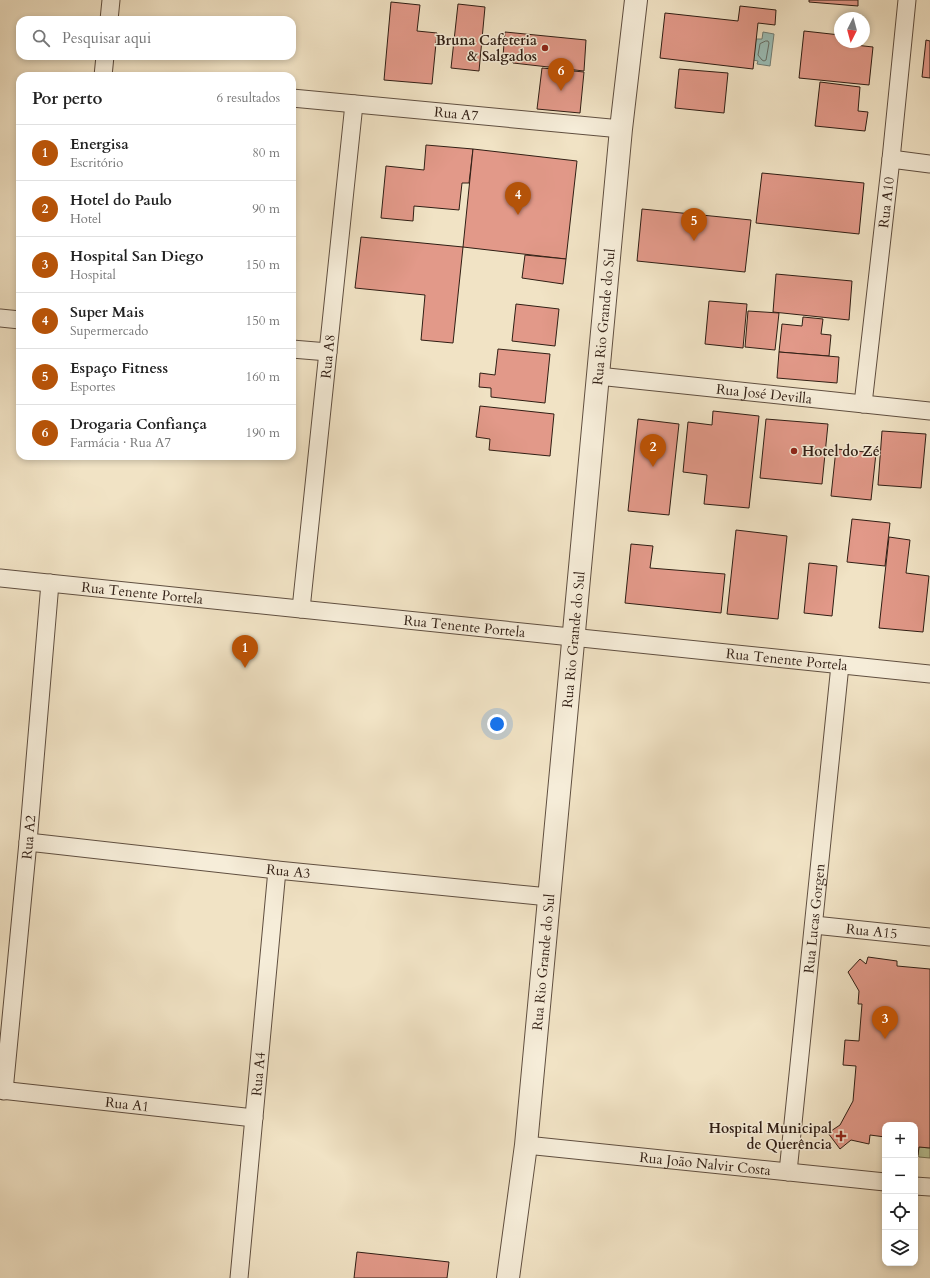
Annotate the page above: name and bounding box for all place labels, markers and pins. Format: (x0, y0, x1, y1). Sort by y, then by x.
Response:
place label: Bruna Cafeteria & Salgados (435, 31, 537, 66)
marker: Bruna Cafeteria & Salgados (540, 43, 550, 53)
pin: 6 (548, 58, 574, 91)
pin: 4 (505, 182, 531, 215)
pin: 5 (681, 208, 707, 241)
pin: 2 (640, 434, 666, 467)
place label: Hotel do Zé (802, 442, 880, 461)
marker: Hotel do Zé (789, 446, 799, 456)
pin: 1 (232, 635, 258, 668)
pin: 3 (872, 1006, 898, 1039)
place label: Hospital Municipal de Querência (709, 1119, 832, 1154)
marker: Hospital Municipal de Querência (835, 1130, 847, 1142)

